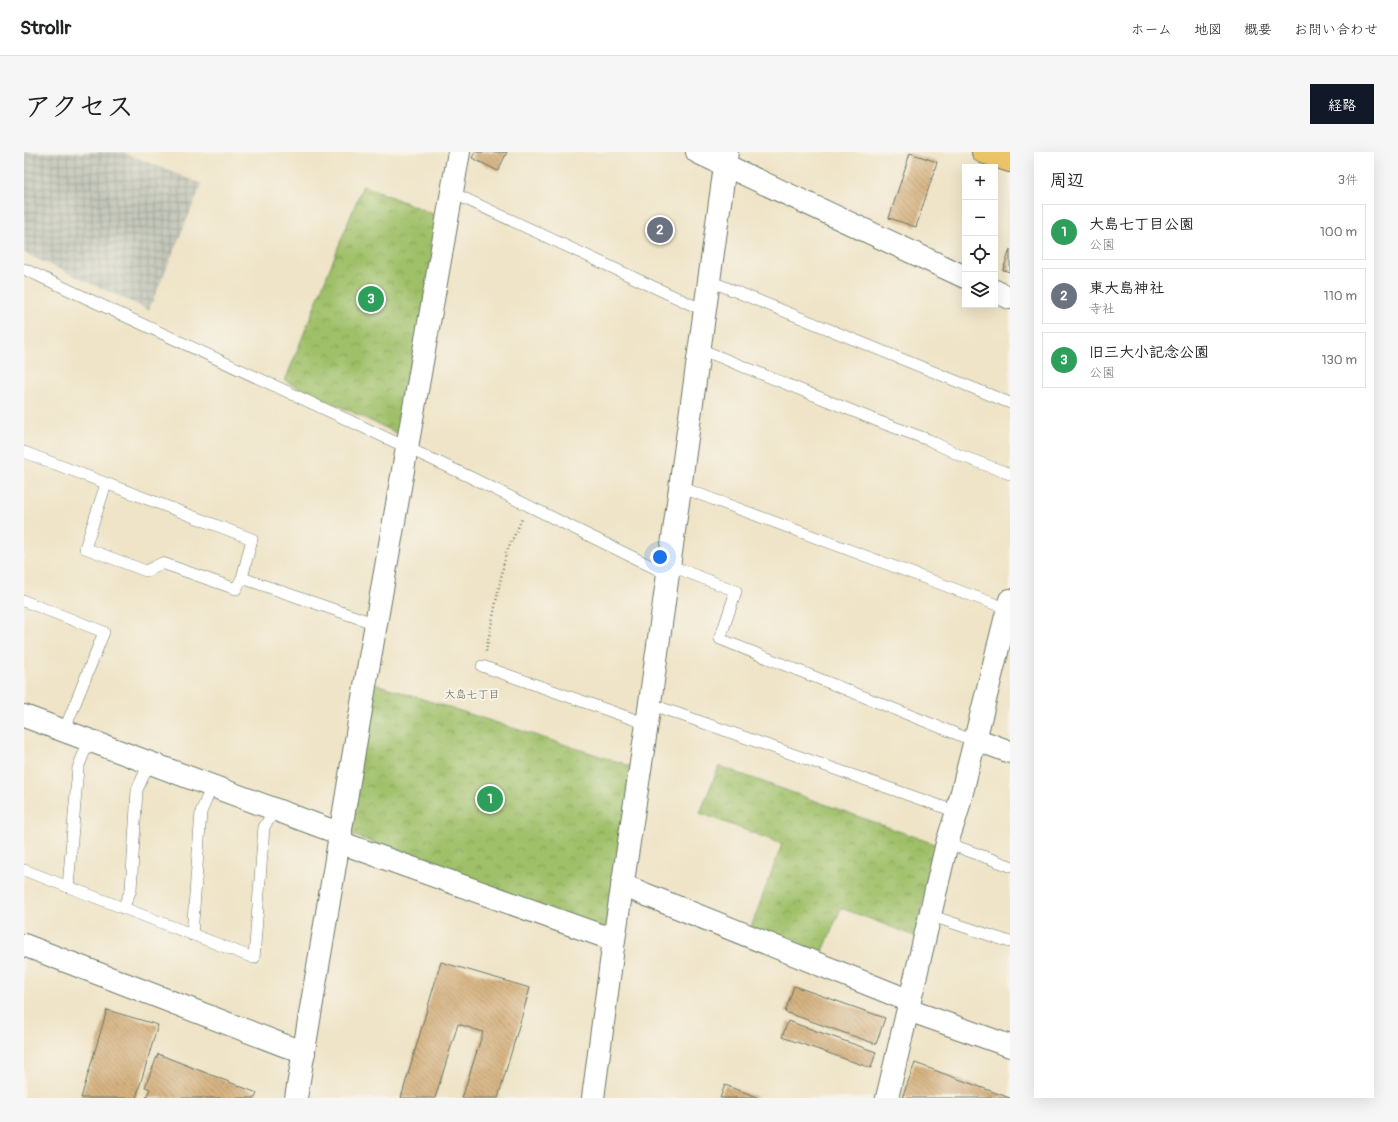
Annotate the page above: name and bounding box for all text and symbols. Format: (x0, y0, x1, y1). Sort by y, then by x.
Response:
text: Strollr (20, 16, 71, 40)
text: ホーム (1131, 21, 1172, 38)
text: 地図 (1194, 21, 1222, 38)
text: 概要 (1244, 21, 1272, 38)
text: お問い合わせ (1294, 21, 1378, 38)
button: 経路 (1310, 84, 1374, 124)
text: アクセス (24, 90, 134, 125)
map controls (962, 164, 998, 308)
button: + (962, 164, 998, 200)
text: 周辺 (1050, 170, 1084, 191)
text: 3件 (1338, 172, 1358, 188)
button: − (962, 200, 998, 236)
pin: 2 (647, 215, 673, 245)
text: 大島七丁目公園 (1089, 215, 1194, 234)
text: 1 (1061, 224, 1067, 240)
text: 100 m (1320, 224, 1357, 240)
button: locate (962, 236, 998, 272)
text: 公園 (1089, 237, 1115, 253)
button: layers (962, 272, 998, 308)
text: 東大島神社 (1089, 279, 1164, 298)
pin: 3 (358, 284, 384, 314)
text: 2 (1060, 288, 1068, 304)
text: 110 m (1324, 288, 1357, 304)
text: 寺社 (1089, 301, 1115, 317)
text: 旧三大小記念公園 (1089, 343, 1209, 362)
text: 3 (1060, 352, 1068, 368)
text: 130 m (1321, 352, 1357, 368)
text: 公園 (1089, 365, 1115, 381)
your location (650, 547, 670, 567)
district label: 大島七丁目 (445, 688, 500, 701)
pin: 1 (477, 784, 503, 814)

